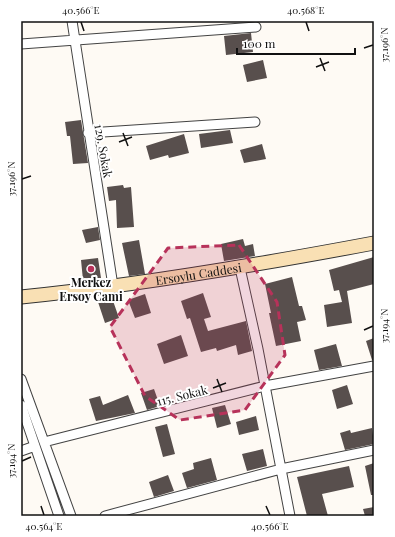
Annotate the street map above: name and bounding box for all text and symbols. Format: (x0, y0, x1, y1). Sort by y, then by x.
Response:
text: 40.566°E (62, 3, 100, 17)
text: 40.568°E (287, 3, 325, 17)
text: 37.196°N (377, 28, 391, 62)
scale bar (237, 30, 355, 56)
text: 100 m (243, 35, 276, 51)
street label: 129. Sokak (91, 123, 117, 180)
text: 37.196°N (4, 162, 18, 196)
street label: Ersoylu Caddesi (154, 259, 243, 288)
marker: Merkez Ersoy Cami (86, 264, 96, 274)
place label: Merkez Ersoy Cami (59, 274, 123, 304)
text: 37.194°N (377, 309, 391, 343)
street label: 115. Sokak (155, 381, 209, 409)
text: 37.194°N (4, 444, 18, 478)
text: 40.564°E (26, 519, 62, 533)
text: 40.566°E (251, 519, 289, 533)

